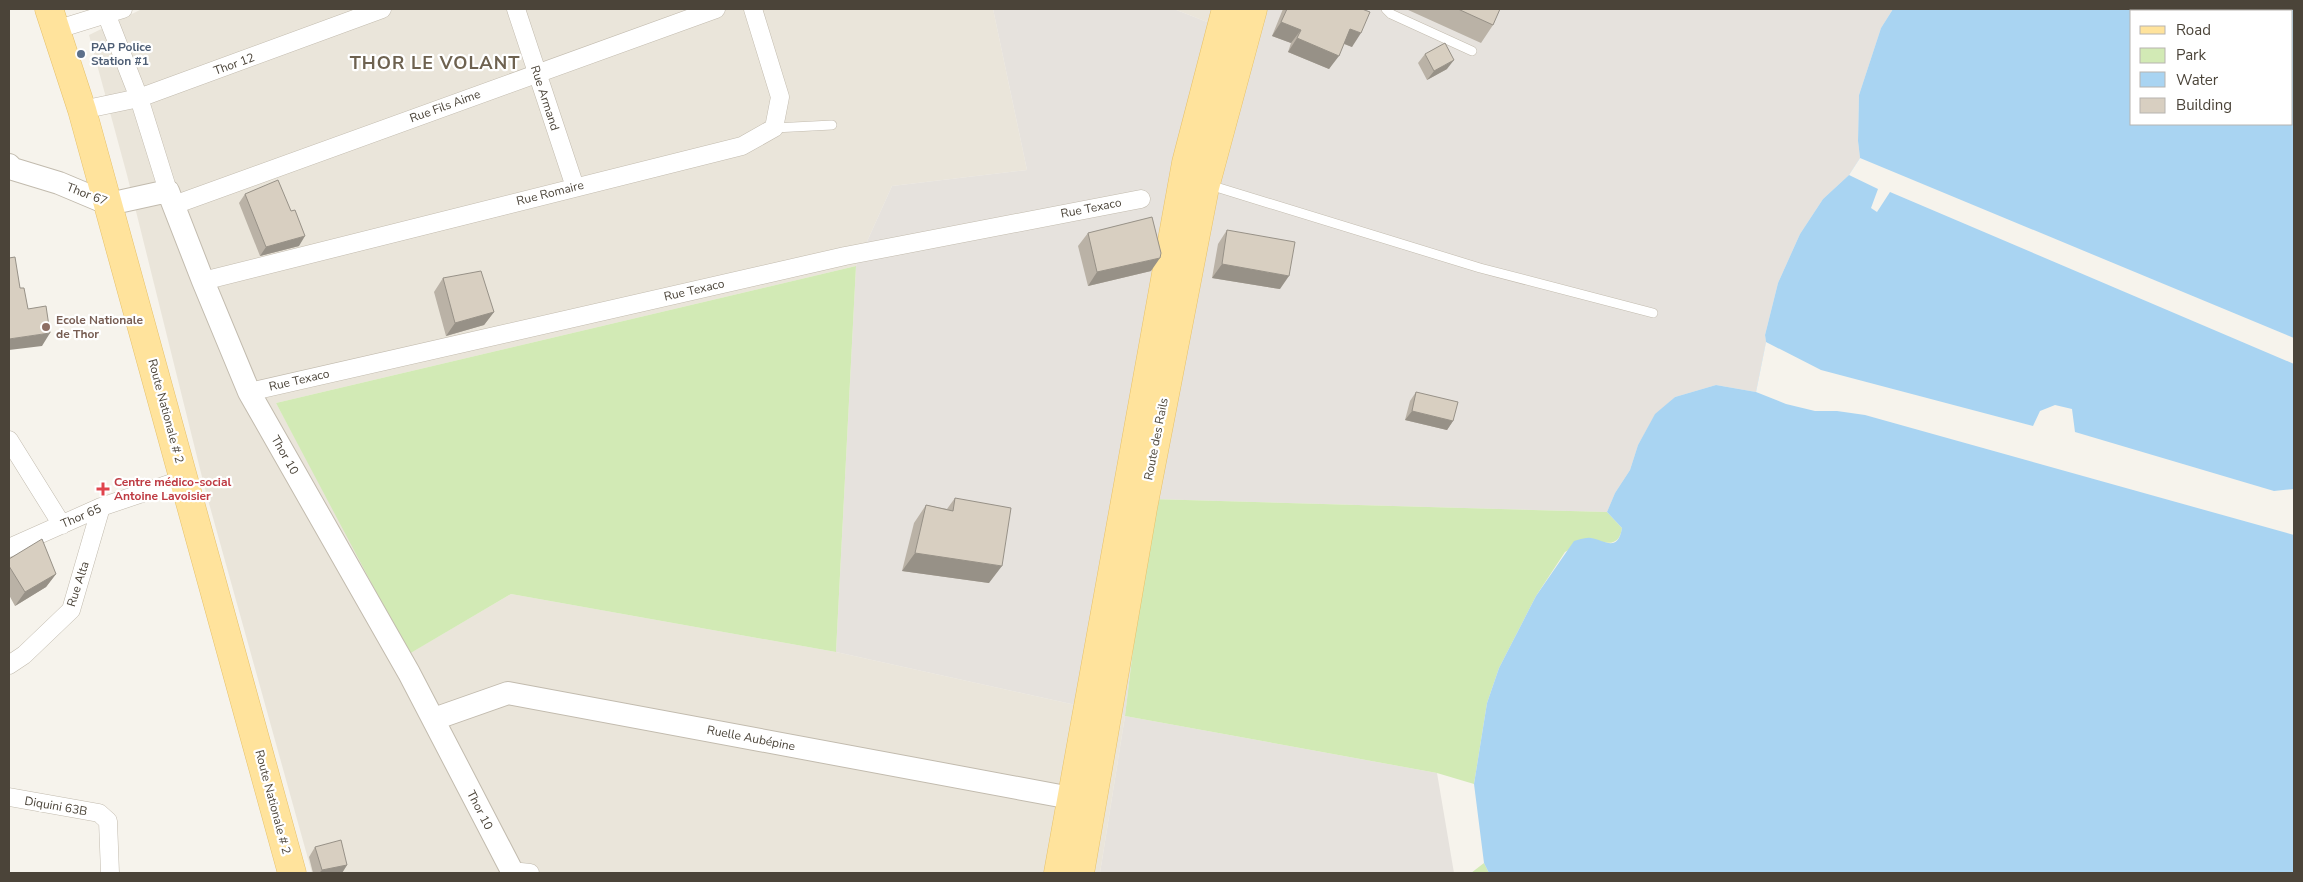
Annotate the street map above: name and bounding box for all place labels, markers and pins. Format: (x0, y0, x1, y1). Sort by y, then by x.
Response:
place label: PAP Police Station #1 (91, 39, 152, 69)
marker: PAP Police Station #1 (75, 48, 87, 60)
place label: Ecole Nationale de Thor (56, 312, 144, 342)
marker: Ecole Nationale de Thor (40, 321, 52, 333)
place label: Centre médico-social Antoine Lavoisier (114, 474, 231, 504)
marker: Centre médico-social Antoine Lavoisier (96, 482, 110, 496)

